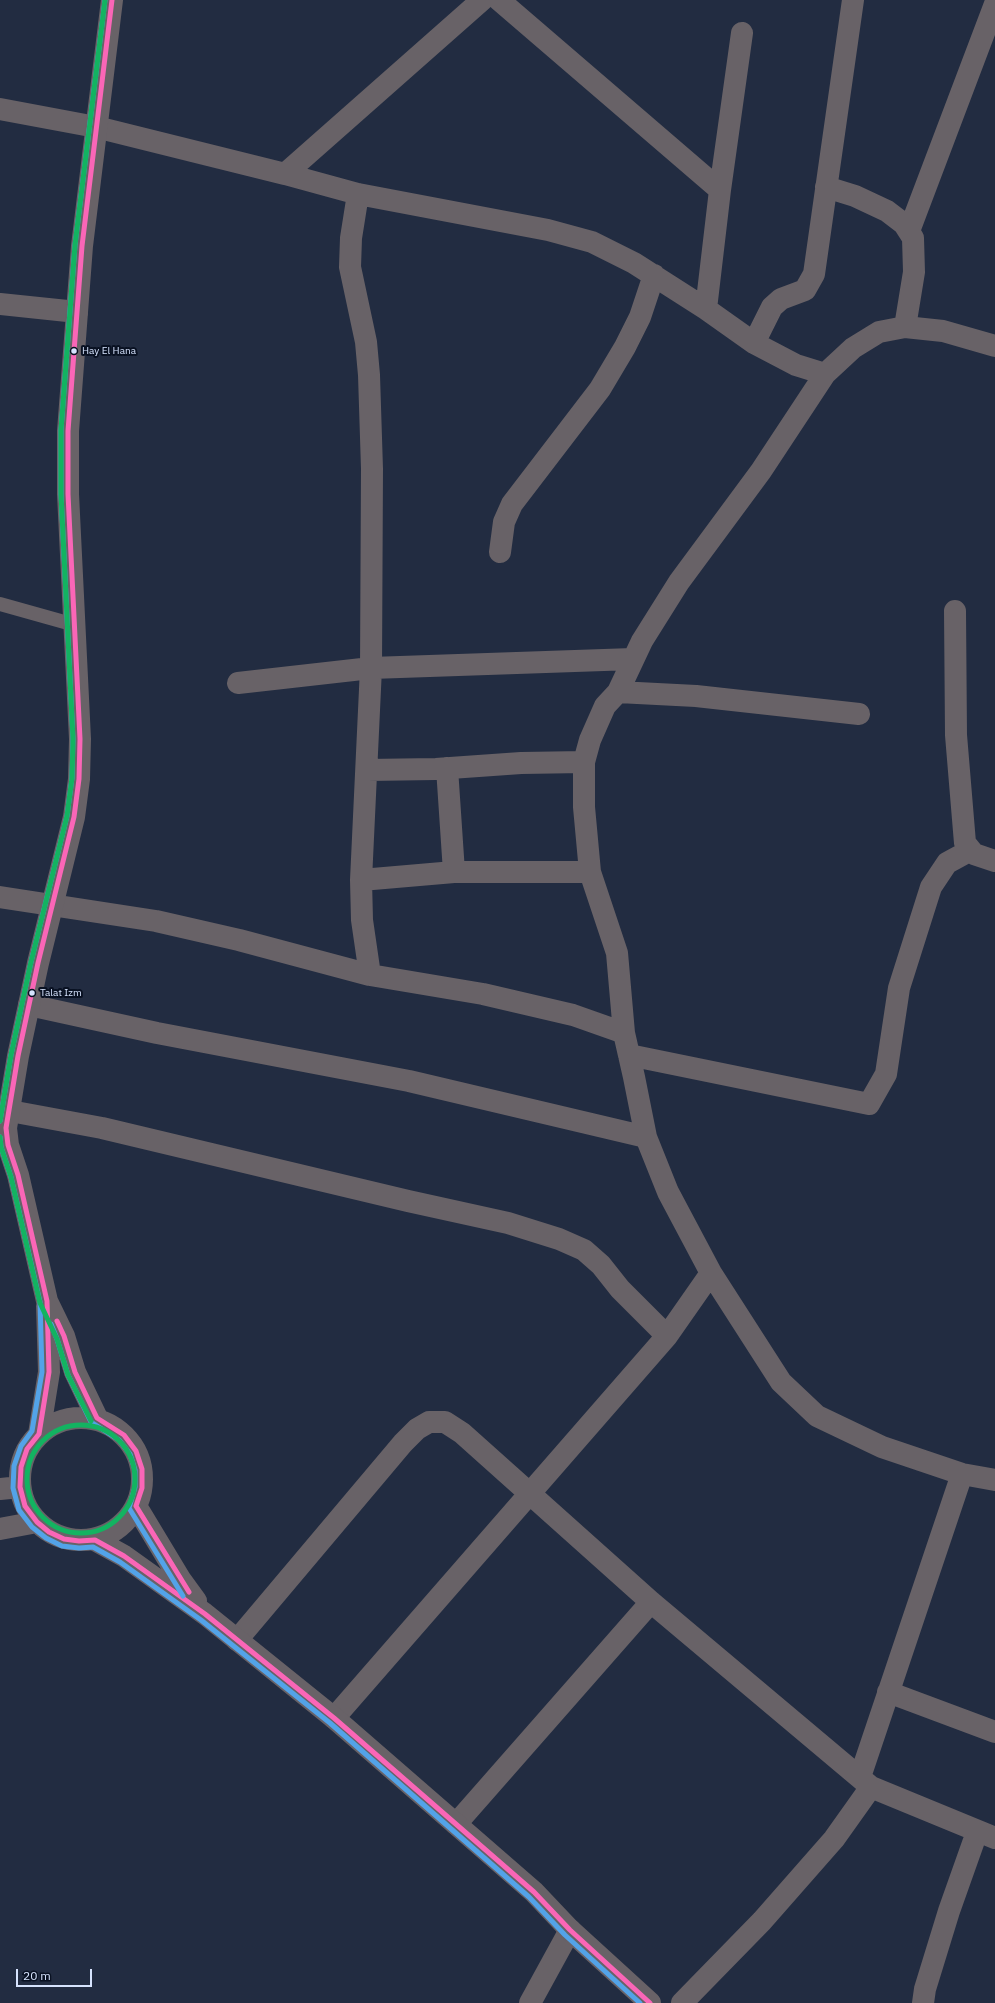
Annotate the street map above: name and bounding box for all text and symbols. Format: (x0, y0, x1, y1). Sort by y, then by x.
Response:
place label: Hay El Hana (82, 345, 136, 357)
marker: Hay El Hana (69, 346, 79, 356)
place label: Talat Izm (40, 987, 82, 999)
marker: Talat Izm (27, 988, 37, 998)
scale bar (18, 1961, 94, 1987)
text: 20 m (23, 1968, 51, 1983)

